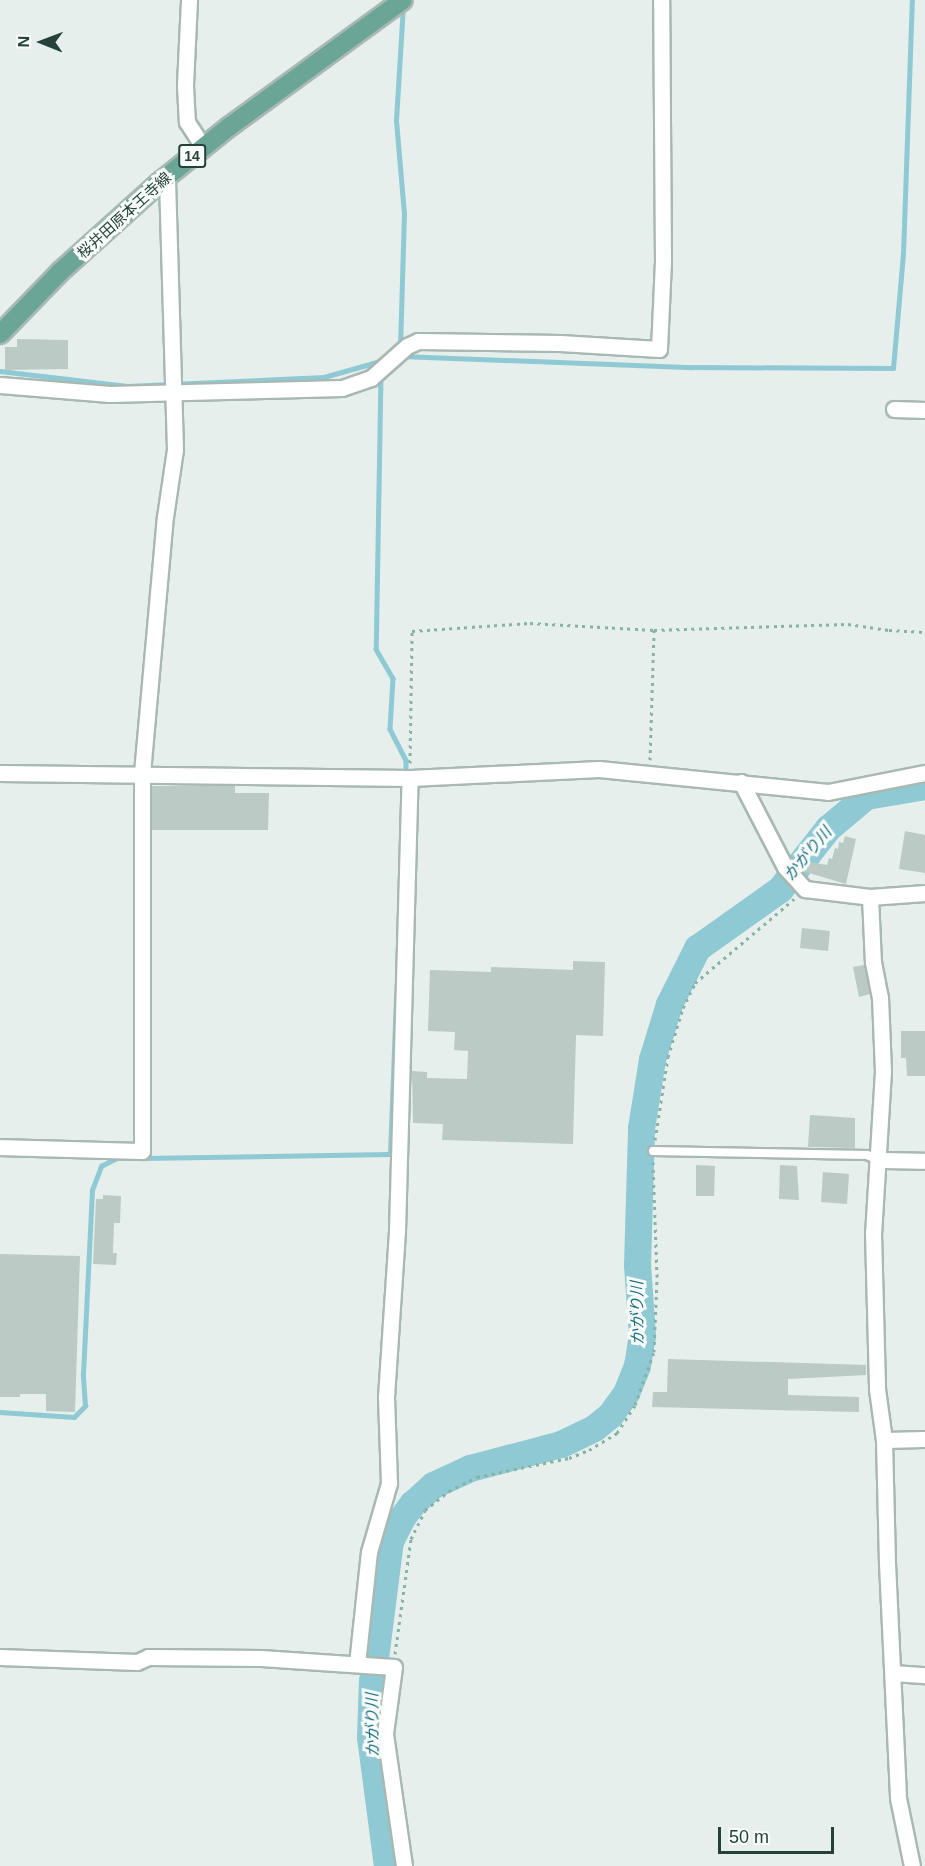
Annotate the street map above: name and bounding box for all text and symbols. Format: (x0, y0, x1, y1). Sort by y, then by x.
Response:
north arrow (12, 12, 72, 72)
text: N (15, 36, 32, 48)
road number: 14 (177, 145, 207, 167)
street label: 桜井田原本王寺線 (73, 168, 175, 262)
water label: かがり川 (780, 823, 836, 885)
water label: かがり川 (628, 1281, 648, 1345)
water label: かがり川 (363, 1693, 383, 1757)
scale bar (721, 1815, 836, 1853)
text: 50 m (729, 1827, 769, 1847)

